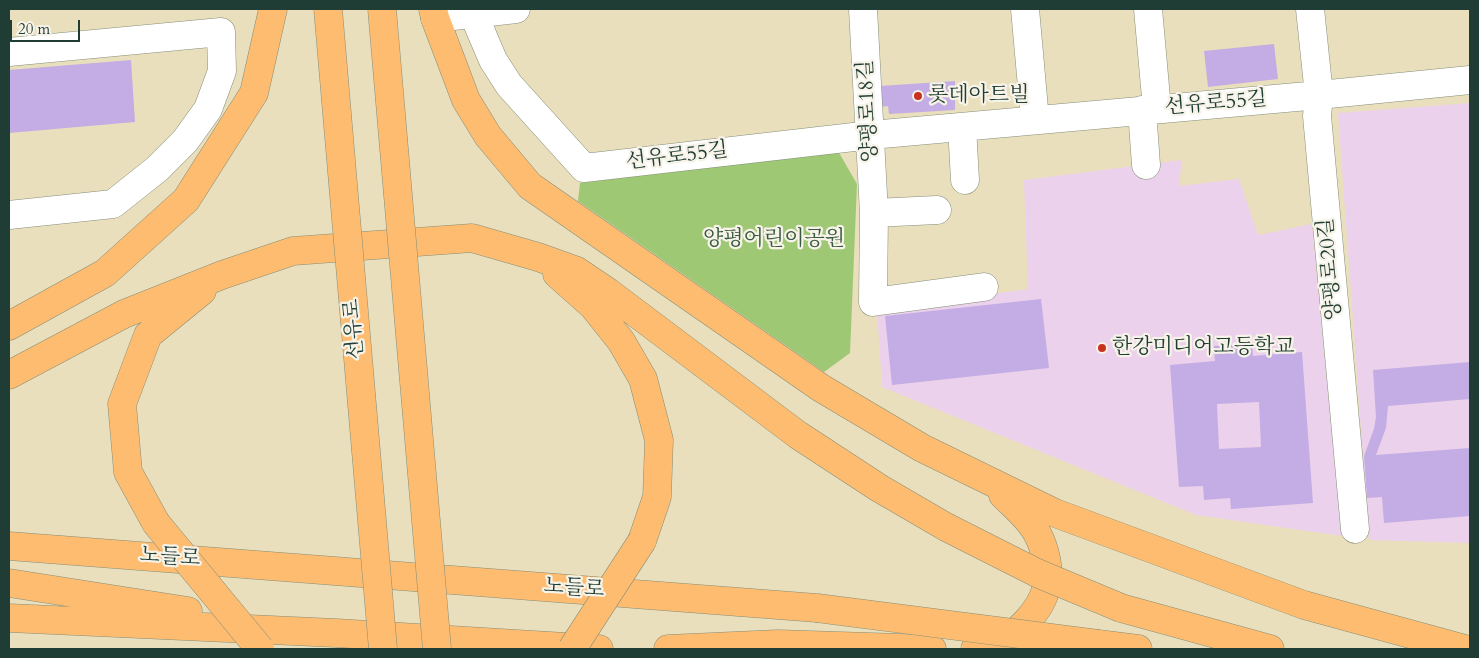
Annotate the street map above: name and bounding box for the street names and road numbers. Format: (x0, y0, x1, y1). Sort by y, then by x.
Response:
street label: 양평로18길 (854, 59, 884, 163)
street label: 선유로55길 (1164, 87, 1268, 121)
street label: 선유로55길 (625, 138, 729, 176)
street label: 양평로20길 (1314, 217, 1348, 321)
street label: 선유로 (340, 298, 370, 360)
street label: 노들로 (139, 543, 201, 573)
street label: 노들로 (543, 574, 605, 604)

